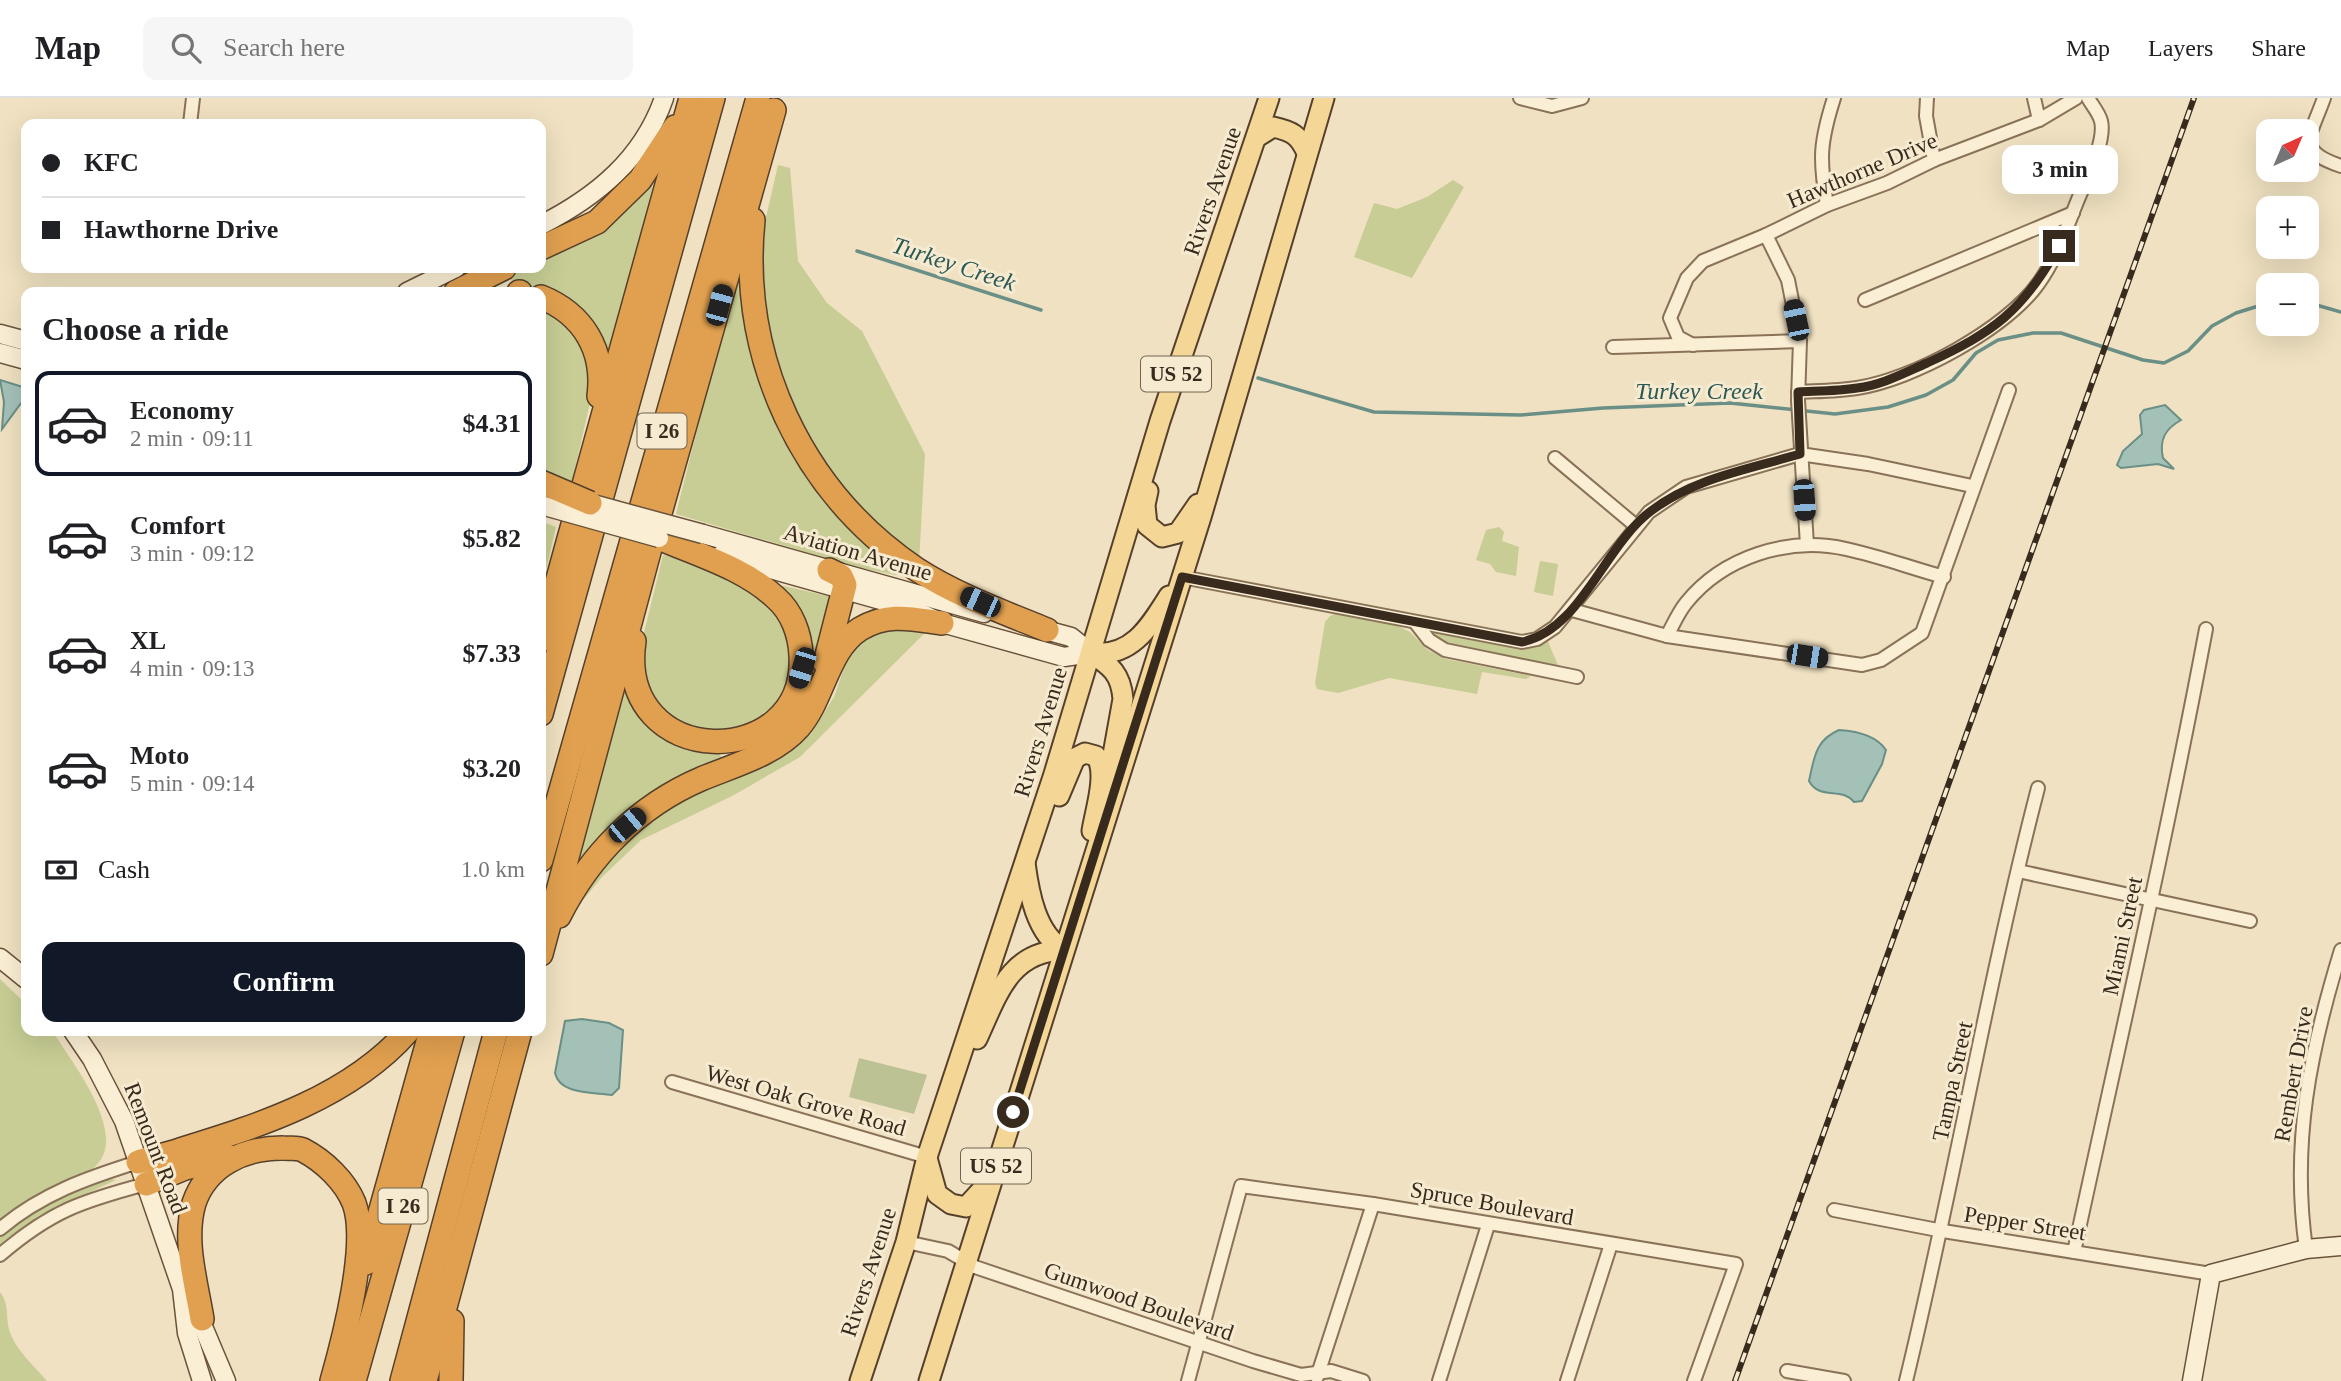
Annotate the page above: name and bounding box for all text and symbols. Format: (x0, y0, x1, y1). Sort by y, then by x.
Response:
search box (143, 17, 633, 80)
icon: search (167, 29, 205, 67)
text: Map (35, 30, 101, 66)
text: Search here (223, 33, 345, 62)
text: Map (2066, 35, 2110, 61)
text: Layers (2148, 35, 2213, 61)
text: Share (2251, 35, 2306, 61)
north arrow (2256, 119, 2319, 182)
map controls (2256, 119, 2319, 336)
street label: Rivers Avenue (1179, 124, 1246, 259)
street label: Hawthorne Drive (1784, 128, 1941, 213)
callout: 3 min (2001, 144, 2117, 194)
text: KFC (84, 148, 139, 177)
text: 3 min (2032, 157, 2088, 182)
button: + (2256, 196, 2319, 259)
text: Hawthorne Drive (84, 215, 278, 244)
route end (2043, 230, 2075, 262)
water label: Turkey Creek (889, 232, 1019, 296)
button: − (2256, 273, 2319, 336)
car (704, 282, 735, 328)
car (1782, 297, 1811, 343)
text: Choose a ride (42, 311, 229, 347)
road number: US 52 (1141, 356, 1211, 392)
water label: Turkey Creek (1635, 378, 1763, 404)
icon: car (46, 392, 109, 455)
text: Economy (130, 396, 234, 425)
text: $4.31 (463, 409, 521, 438)
road number: I 26 (638, 414, 686, 448)
text: 2 min · 09:11 (130, 426, 254, 451)
car (1793, 478, 1816, 522)
icon: car (46, 507, 109, 570)
text: Comfort (130, 511, 225, 540)
street label: Aviation Avenue (781, 519, 935, 586)
text: $5.82 (463, 524, 521, 553)
text: 3 min · 09:12 (130, 541, 255, 566)
car (957, 584, 1004, 620)
icon: car (46, 622, 109, 685)
text: XL (130, 626, 166, 655)
text: $7.33 (463, 639, 521, 668)
car (1785, 642, 1830, 670)
car (786, 645, 819, 691)
text: 4 min · 09:13 (130, 656, 255, 681)
street label: Rivers Avenue (1009, 664, 1072, 800)
icon: car (46, 737, 109, 800)
text: Moto (130, 741, 189, 770)
text: $3.20 (463, 754, 521, 783)
text: 5 min · 09:14 (130, 771, 255, 796)
car (605, 803, 650, 847)
icon: cash (42, 851, 80, 889)
text: Cash (98, 855, 150, 884)
text: 1.0 km (461, 857, 525, 882)
street label: Miami Street (2098, 874, 2147, 998)
button: Confirm (42, 942, 525, 1022)
street label: Rembert Drive (2269, 1004, 2318, 1144)
street label: Tampa Street (1928, 1018, 1977, 1143)
street label: West Oak Grove Road (703, 1060, 909, 1141)
street label: Remount Road (119, 1079, 192, 1218)
route start (997, 1096, 1029, 1128)
road number: US 52 (961, 1148, 1031, 1184)
street label: Spruce Boulevard (1408, 1177, 1576, 1230)
road number: I 26 (378, 1188, 428, 1224)
street label: Pepper Street (1962, 1202, 2088, 1246)
street label: Rivers Avenue (836, 1204, 901, 1340)
street label: Gumwood Boulevard (1041, 1257, 1237, 1346)

